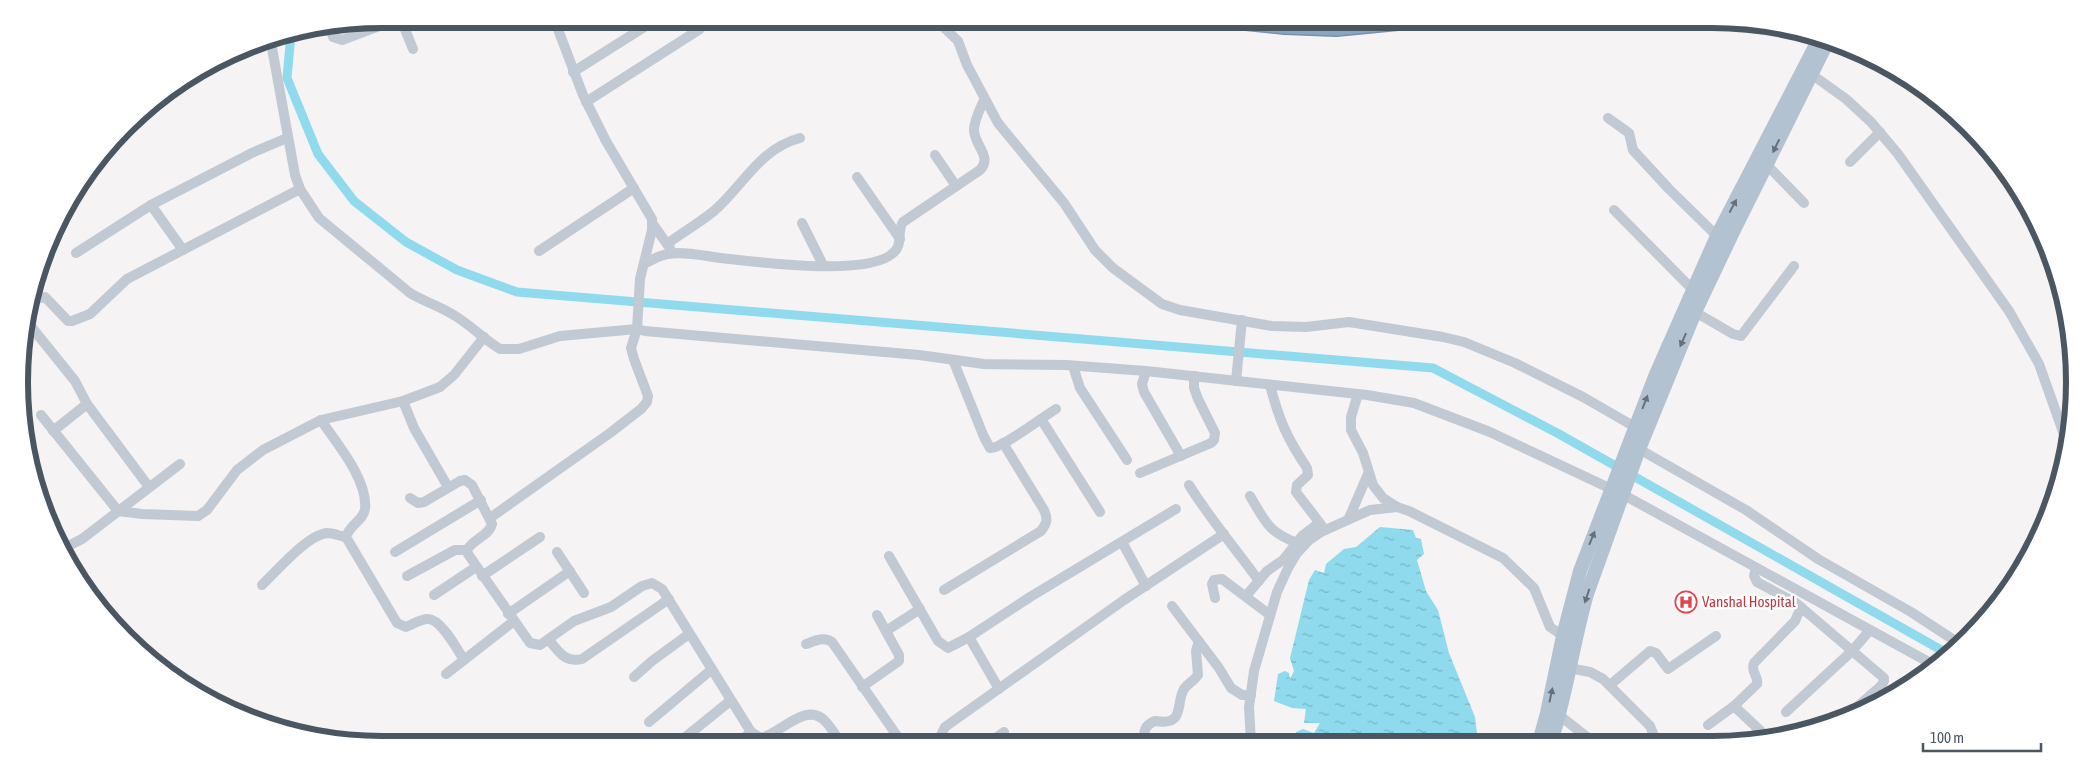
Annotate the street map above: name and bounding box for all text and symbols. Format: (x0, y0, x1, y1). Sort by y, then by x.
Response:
one-way arrow (1772, 139, 1780, 153)
one-way arrow (1729, 198, 1737, 213)
one-way arrow (1679, 333, 1687, 347)
one-way arrow (1642, 394, 1649, 409)
one-way arrow (1589, 531, 1597, 545)
one-way arrow (1582, 589, 1590, 604)
hospital icon: Vanshal Hospital (1674, 590, 1698, 614)
place label: Vanshal Hospital (1702, 593, 1796, 610)
one-way arrow (1547, 687, 1555, 702)
scale bar (1923, 720, 2040, 752)
text: 100 m (1930, 729, 1964, 746)

